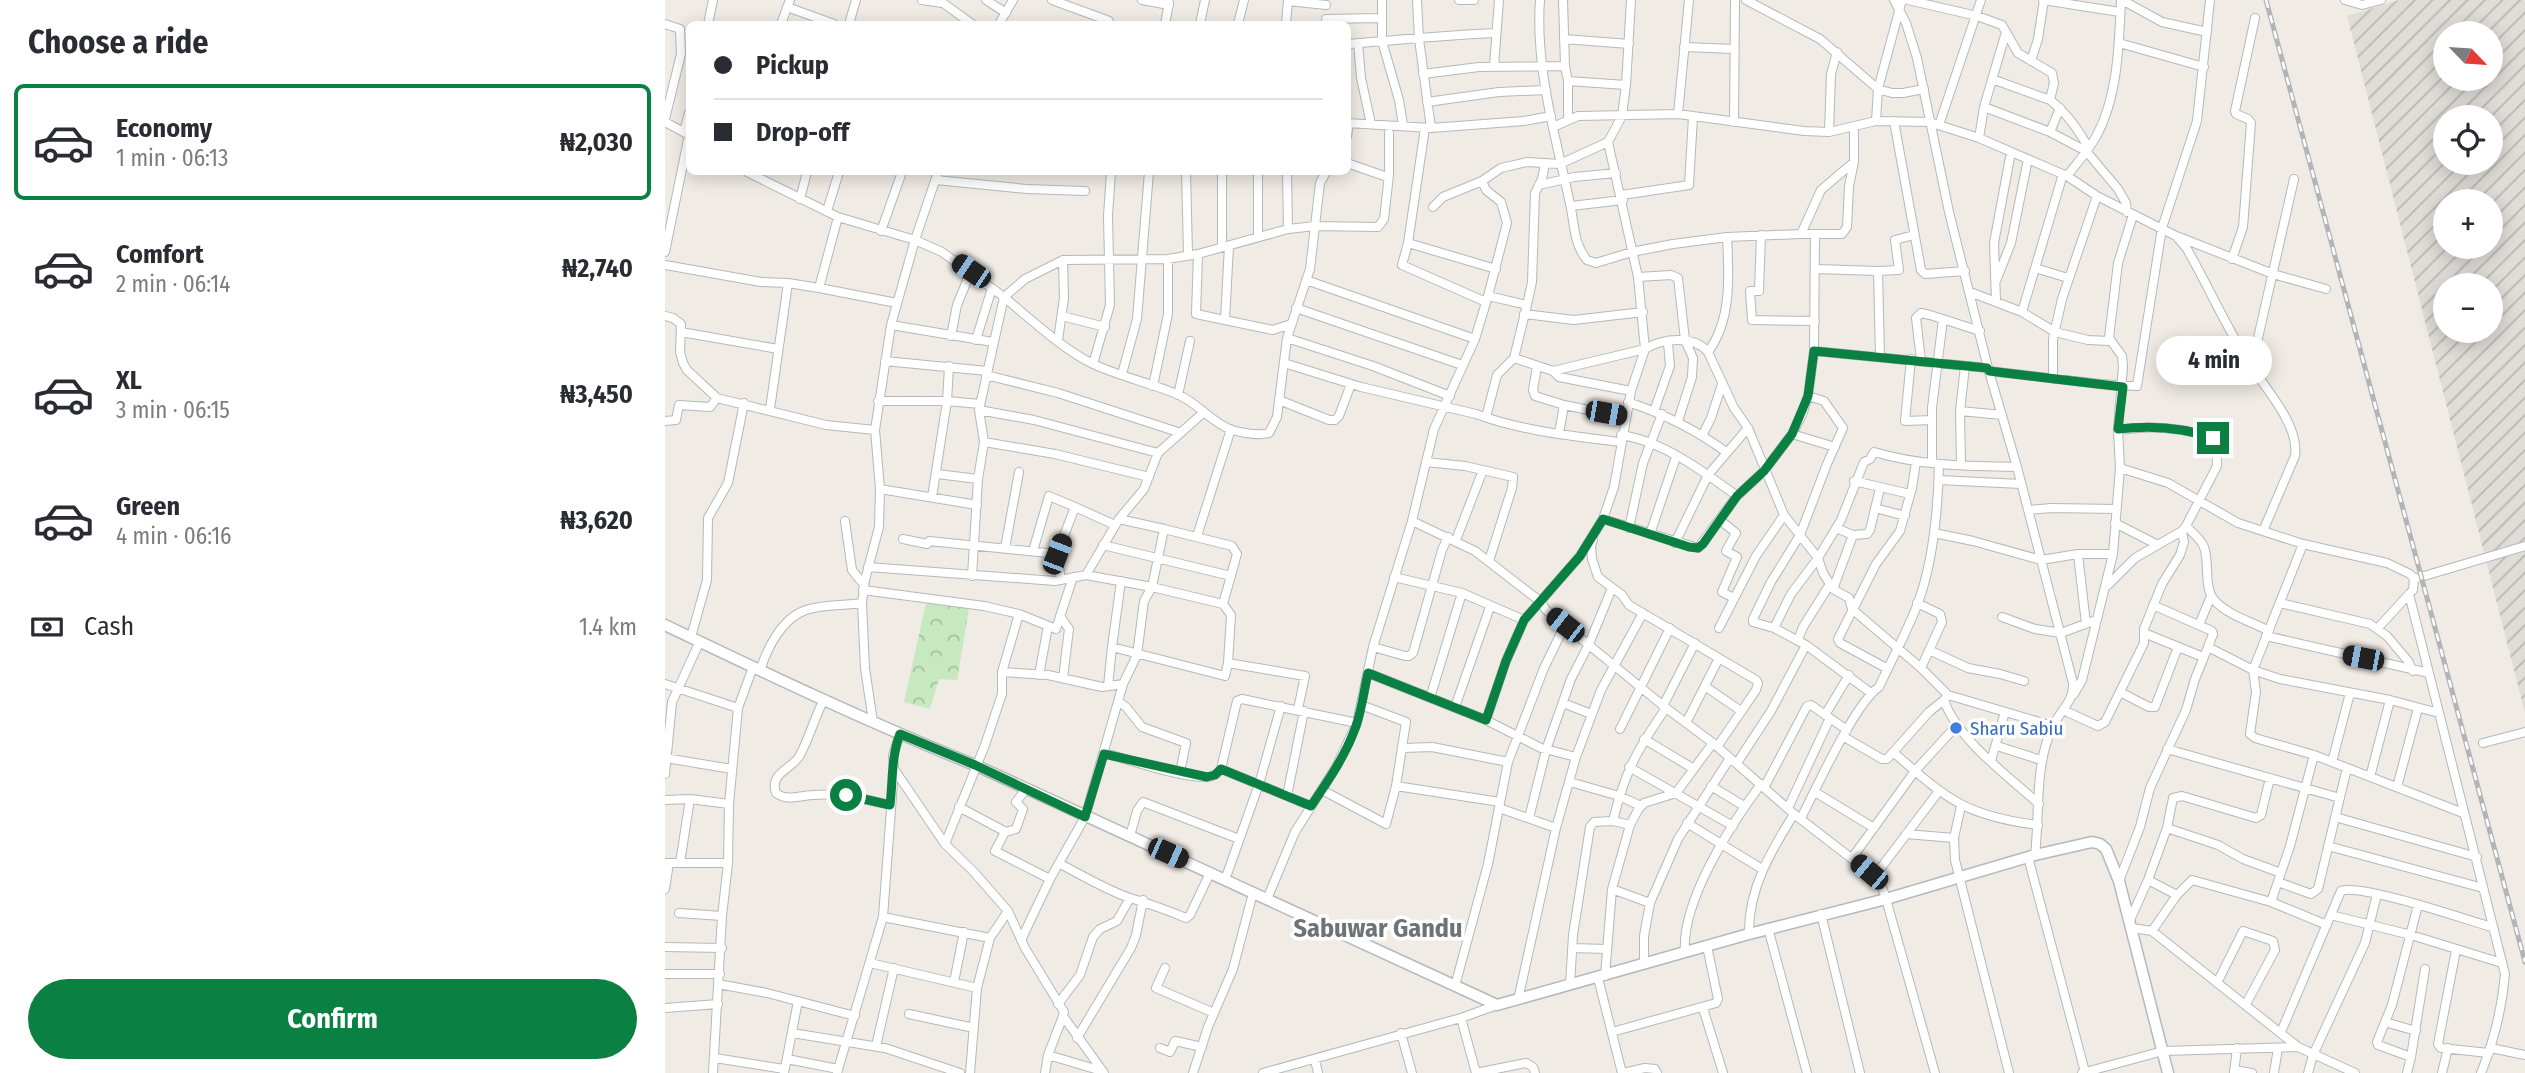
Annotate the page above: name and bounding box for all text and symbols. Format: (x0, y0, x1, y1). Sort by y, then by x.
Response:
north arrow (2433, 21, 2503, 91)
map controls (2433, 21, 2503, 343)
text: Choose a ride (28, 23, 209, 61)
text: Pickup (756, 50, 829, 81)
button: locate (2433, 105, 2503, 175)
icon: car (32, 111, 95, 174)
text: Economy (116, 113, 212, 144)
text: Drop-off (756, 117, 849, 148)
text: ₦2,030 (560, 127, 633, 158)
text: 1 min · 06:13 (116, 144, 228, 172)
button: + (2433, 189, 2503, 259)
icon: car (32, 237, 95, 300)
text: Comfort (116, 239, 204, 270)
car (948, 251, 995, 291)
text: ₦2,740 (562, 253, 633, 284)
text: 2 min · 06:14 (116, 270, 230, 298)
button: − (2433, 273, 2503, 343)
callout: 4 min (2155, 336, 2271, 386)
text: 4 min (2188, 346, 2240, 374)
icon: car (32, 363, 95, 426)
text: XL (116, 365, 142, 396)
text: ₦3,450 (560, 379, 633, 410)
text: 3 min · 06:15 (116, 396, 230, 424)
car (1584, 399, 1629, 427)
route end (2197, 422, 2229, 454)
icon: car (32, 489, 95, 552)
text: Green (116, 491, 180, 522)
text: ₦3,620 (560, 505, 633, 536)
text: 4 min · 06:16 (116, 522, 232, 550)
car (1040, 531, 1075, 577)
car (1542, 604, 1589, 646)
icon: cash (28, 608, 66, 646)
text: Cash (84, 611, 134, 642)
text: 1.4 km (579, 613, 637, 641)
car (2341, 644, 2386, 672)
place label: Sharu Sabiu (1970, 717, 2063, 740)
marker: Sharu Sabiu (1948, 720, 1964, 736)
route start (830, 779, 862, 811)
car (1145, 835, 1192, 871)
car (1847, 850, 1892, 894)
district label: Sabuwar Gandu (1294, 913, 1462, 944)
button: Confirm (28, 979, 637, 1059)

